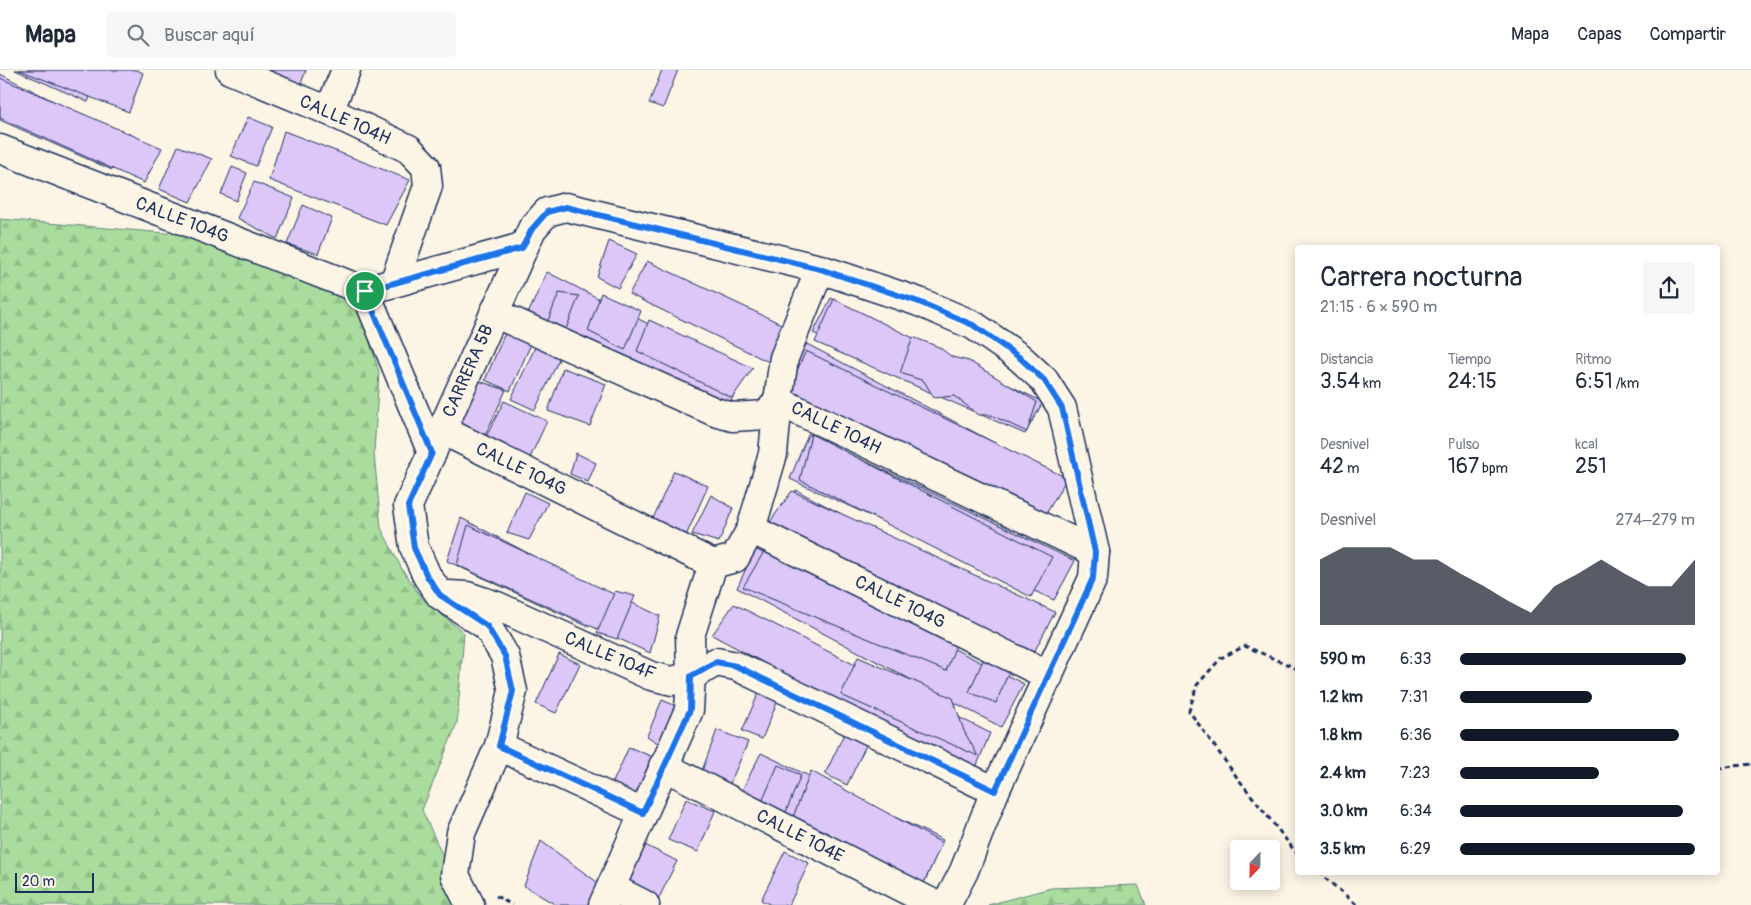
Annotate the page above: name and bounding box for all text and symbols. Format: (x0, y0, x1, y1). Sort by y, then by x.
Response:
search box (106, 12, 456, 57)
text: Mapa (25, 20, 76, 49)
icon: search (124, 21, 152, 49)
text: Buscar aquí (164, 23, 255, 47)
text: Mapa (1511, 23, 1549, 46)
text: Capas (1577, 23, 1622, 46)
text: Compartir (1650, 23, 1726, 46)
street label: CALLE 104H (296, 90, 394, 150)
street label: CALLE 104G (132, 192, 232, 248)
text: Carrera nocturna (1320, 260, 1523, 295)
button: share (1643, 262, 1695, 314)
pin (344, 270, 386, 312)
icon: arrive (351, 277, 379, 305)
text: 21:15 · 6 × 590 m (1320, 297, 1437, 317)
street label: CARRERA 5B (437, 321, 499, 421)
text: Distancia (1320, 351, 1373, 368)
text: Tiempo (1448, 351, 1491, 368)
text: Ritmo (1575, 351, 1612, 368)
text: 3.54 (1320, 368, 1360, 395)
text: 24:15 (1448, 368, 1497, 395)
text: 6:51 (1575, 368, 1613, 395)
text: km (1360, 375, 1381, 392)
text: /km (1613, 375, 1639, 392)
street label: CALLE 104H (787, 396, 885, 460)
text: Desnivel (1320, 436, 1369, 453)
text: Pulso (1448, 436, 1480, 453)
text: kcal (1575, 436, 1598, 453)
street label: CALLE 104G (472, 437, 570, 501)
text: 42 (1320, 453, 1344, 480)
text: 167 (1448, 453, 1479, 480)
text: 251 (1575, 453, 1607, 480)
text: m (1344, 460, 1359, 477)
text: bpm (1479, 460, 1508, 477)
text: Desnivel (1320, 510, 1376, 530)
text: 274–279 m (1616, 510, 1695, 530)
street label: CALLE 104G (851, 570, 949, 634)
street label: CALLE 104F (561, 626, 659, 686)
text: 590 m (1320, 649, 1366, 669)
text: 6:33 (1400, 649, 1431, 669)
text: 1.2 km (1320, 687, 1363, 707)
text: 7:31 (1400, 687, 1428, 707)
text: 1.8 km (1320, 725, 1362, 745)
text: 6:36 (1400, 725, 1432, 745)
text: 2.4 km (1320, 763, 1366, 783)
text: 7:23 (1400, 763, 1430, 783)
text: 3.0 km (1320, 801, 1368, 821)
text: 6:34 (1400, 801, 1432, 821)
street label: CALLE 104E (752, 804, 848, 868)
text: 3.5 km (1320, 839, 1365, 859)
text: 6:29 (1400, 839, 1431, 859)
north arrow (1230, 840, 1280, 890)
map controls (1230, 840, 1280, 890)
scale bar (15, 870, 94, 893)
text: 20 m (22, 873, 55, 890)

